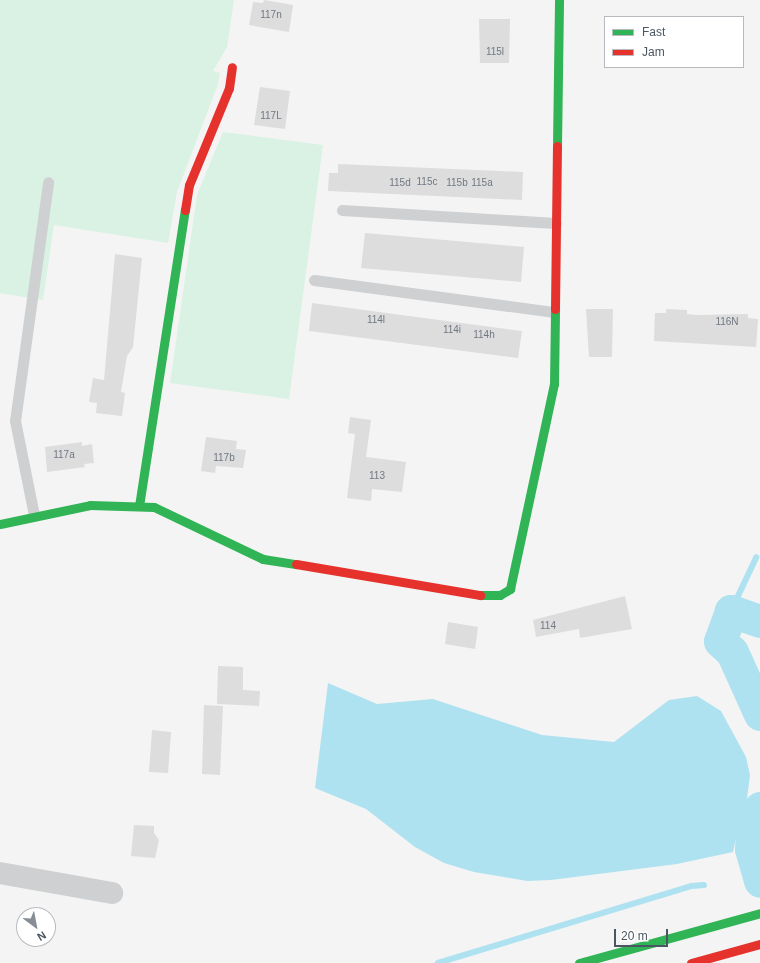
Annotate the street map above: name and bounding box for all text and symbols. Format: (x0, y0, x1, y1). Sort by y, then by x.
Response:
house number: 117n (260, 9, 282, 21)
legend (604, 16, 744, 68)
text: Fast (642, 25, 665, 39)
text: Jam (642, 45, 665, 59)
house number: 115l (486, 46, 504, 58)
house number: 117L (260, 110, 282, 122)
house number: 115c (417, 176, 437, 188)
house number: 115d (389, 177, 411, 189)
house number: 115b (446, 177, 468, 189)
house number: 115a (471, 177, 493, 189)
house number: 114l (367, 314, 385, 326)
house number: 116N (715, 316, 739, 328)
house number: 114i (443, 324, 461, 336)
house number: 114h (473, 329, 495, 341)
house number: 117a (53, 449, 75, 461)
house number: 117b (213, 452, 235, 464)
house number: 113 (369, 470, 385, 482)
house number: 114 (540, 620, 556, 632)
north arrow (16, 907, 56, 947)
scale bar (616, 921, 670, 947)
text: N (35, 929, 48, 944)
text: 20 m (621, 929, 648, 943)

